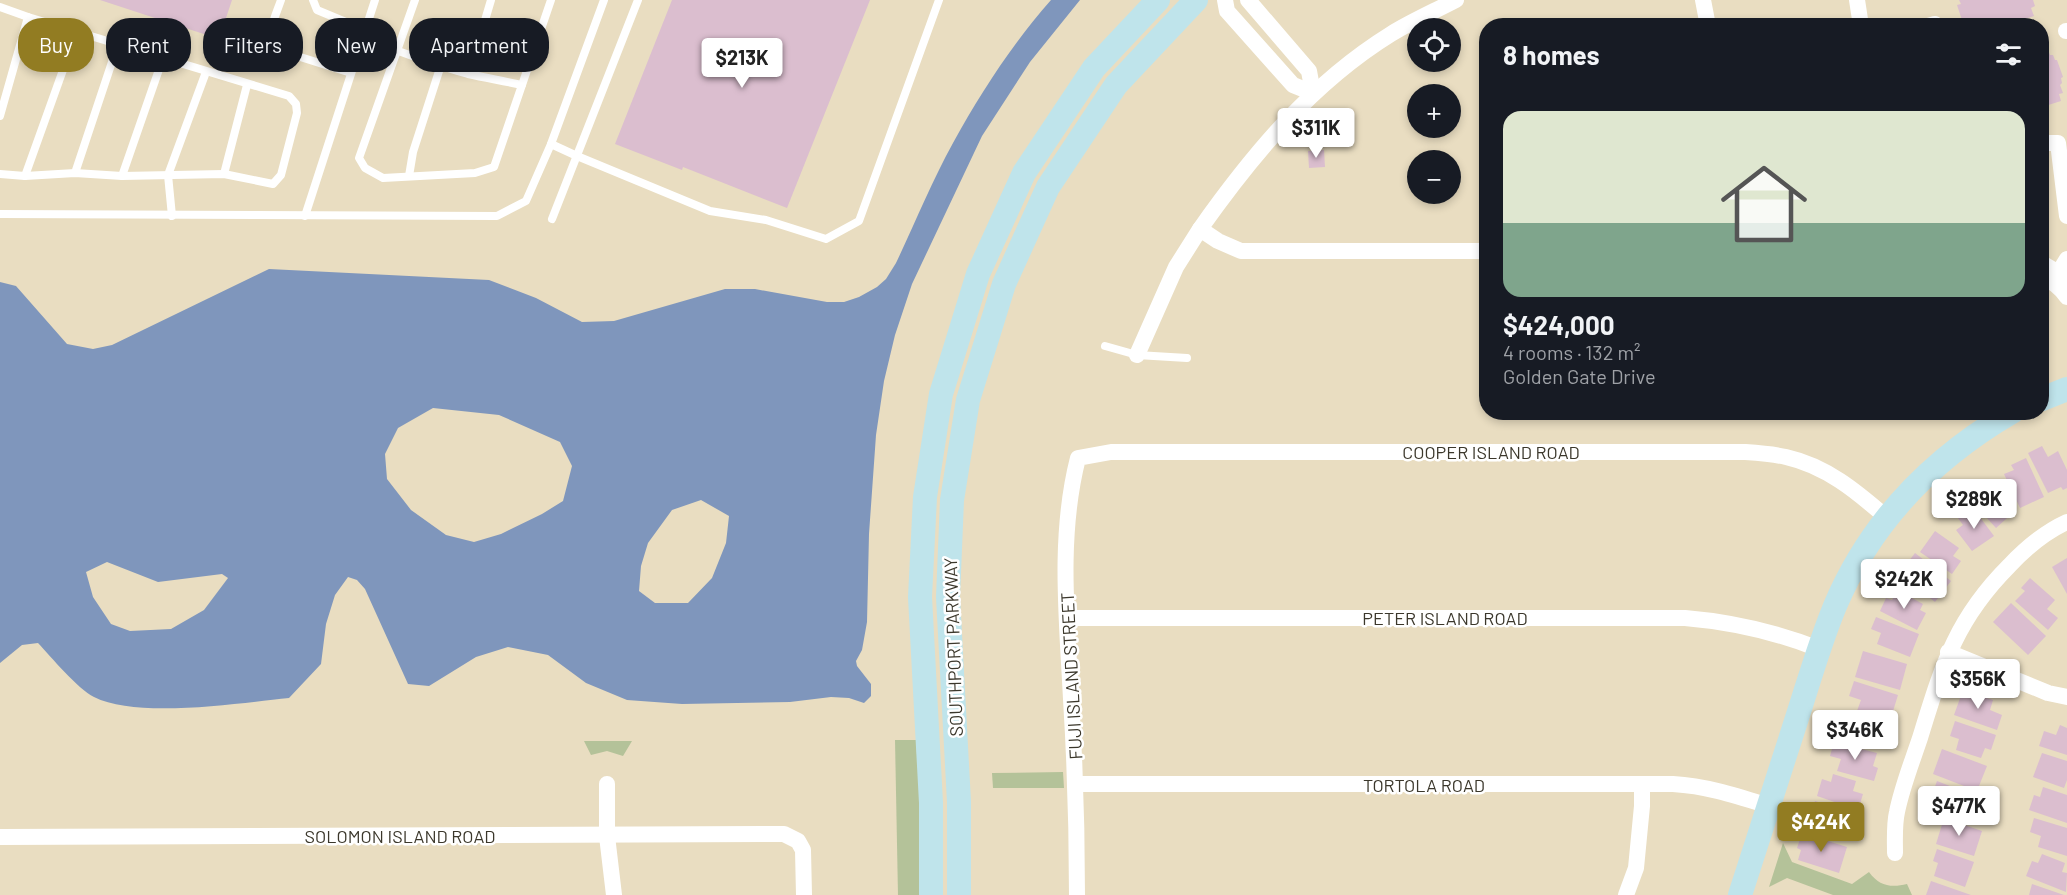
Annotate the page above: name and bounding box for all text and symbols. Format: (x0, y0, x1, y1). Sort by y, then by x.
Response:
chip: Buy (18, 18, 94, 72)
chip: Rent (106, 18, 191, 72)
chip: Filters (203, 18, 303, 72)
chip: New (315, 18, 397, 72)
chip: Apartment (409, 18, 549, 72)
map controls (1407, 18, 1461, 204)
button: locate (1407, 18, 1461, 72)
pin: $213K (700, 38, 784, 89)
icon: filters (1992, 38, 2025, 71)
text: 8 homes (1503, 39, 1600, 70)
text: $213K (716, 45, 768, 69)
button: + (1407, 84, 1461, 138)
pin: $311K (1274, 108, 1358, 159)
text: $311K (1292, 115, 1341, 139)
button: − (1407, 150, 1461, 204)
icon: home (1710, 150, 1818, 258)
text: $424,000 (1503, 309, 1615, 340)
text: 4 rooms · 132 m² (1503, 340, 1640, 364)
text: Golden Gate Drive (1503, 364, 1656, 388)
street label: COOPER ISLAND ROAD (1402, 441, 1580, 463)
pin: $289K (1932, 479, 2016, 530)
text: $289K (1946, 486, 2002, 510)
street label: SOUTHPORT PARKWAY (939, 557, 967, 737)
pin: $242K (1862, 559, 1946, 610)
text: $242K (1875, 566, 1933, 590)
street label: FUJI ISLAND STREET (1056, 592, 1086, 760)
street label: PETER ISLAND ROAD (1362, 607, 1528, 629)
pin: $356K (1936, 659, 2020, 710)
text: $356K (1950, 666, 2006, 690)
pin: $346K (1813, 710, 1897, 761)
text: $346K (1826, 717, 1884, 741)
street label: TORTOLA ROAD (1363, 774, 1485, 796)
pin: $477K (1917, 786, 2001, 837)
text: $477K (1932, 793, 1986, 817)
pin: $424K (1779, 802, 1863, 853)
text: $424K (1791, 809, 1851, 833)
street label: SOLOMON ISLAND ROAD (305, 825, 495, 847)

